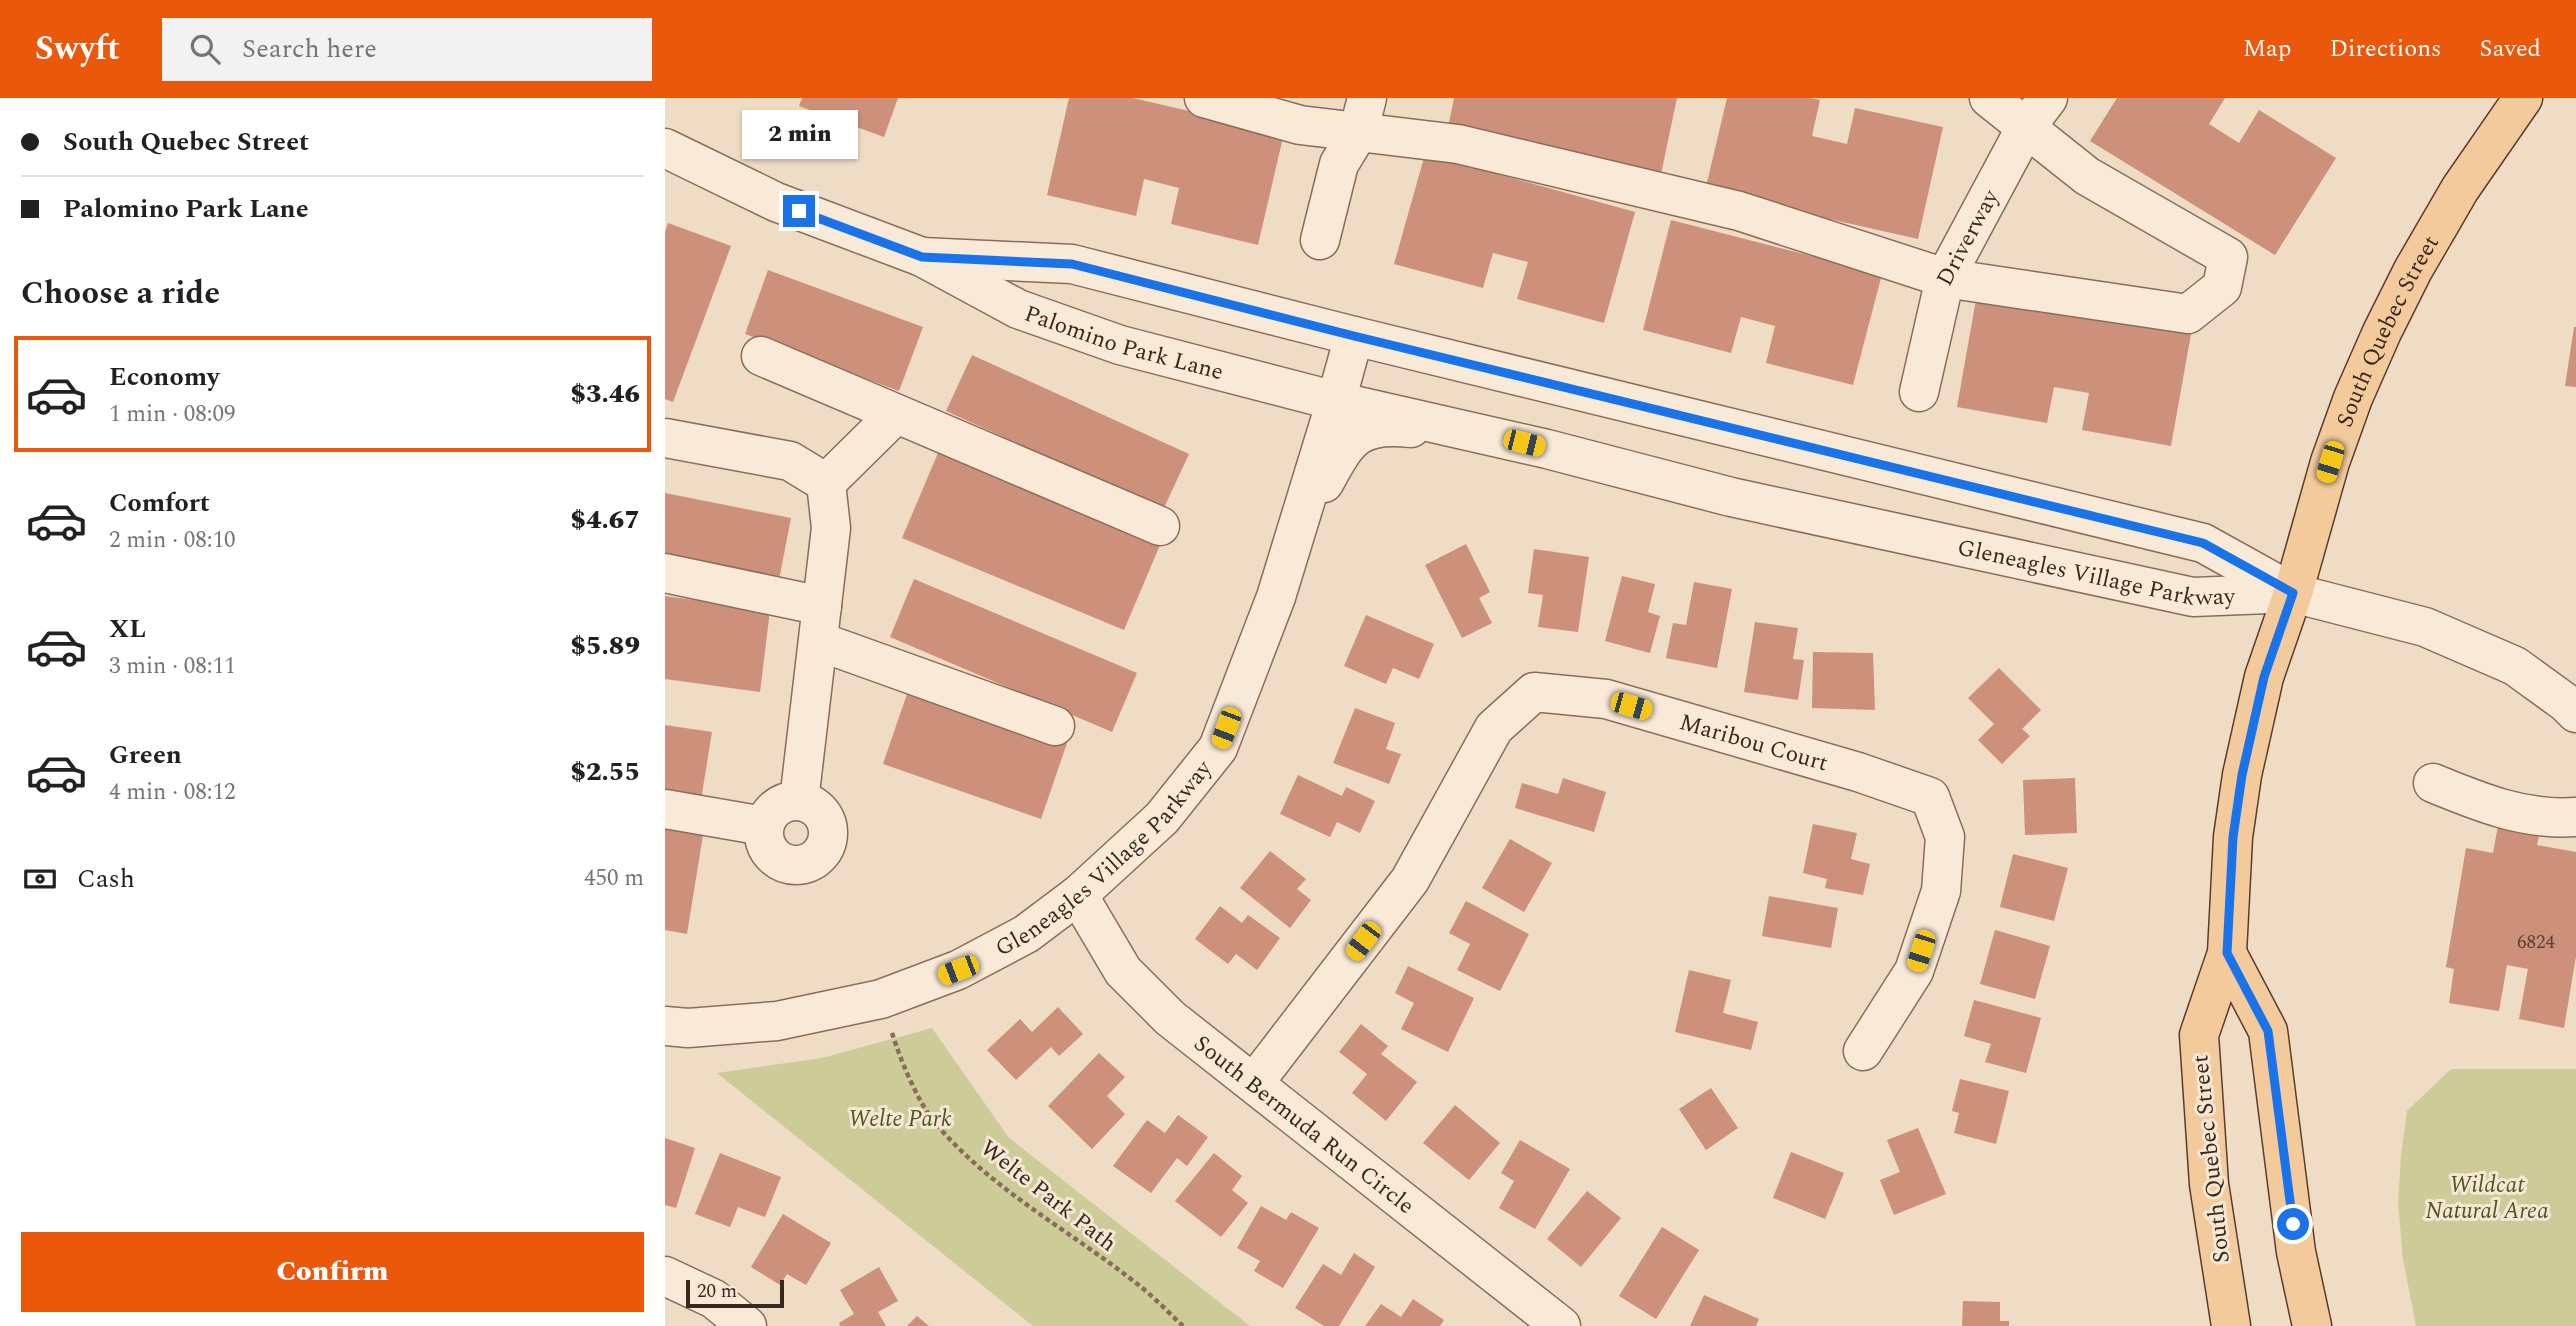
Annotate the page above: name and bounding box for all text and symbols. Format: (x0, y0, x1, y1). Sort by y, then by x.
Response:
search box (162, 18, 652, 81)
text: Swyft (35, 24, 120, 74)
text: Search here (242, 29, 377, 69)
icon: search (186, 30, 224, 68)
text: Map (2243, 31, 2291, 67)
text: Directions (2329, 31, 2441, 67)
text: Saved (2479, 31, 2541, 67)
callout: 2 min (741, 109, 857, 158)
text: 2 min (768, 117, 832, 152)
text: South Quebec Street (63, 122, 309, 162)
street label: Driverway (1928, 183, 2009, 293)
text: Palomino Park Lane (63, 189, 309, 229)
route end (783, 195, 815, 227)
street label: South Quebec Street (2328, 229, 2449, 432)
text: Choose a ride (21, 269, 220, 318)
street label: Palomino Park Lane (1019, 297, 1227, 390)
text: Economy (109, 357, 219, 397)
icon: car (25, 363, 88, 426)
text: $3.46 (570, 374, 640, 414)
text: 1 min · 08:09 (109, 397, 236, 432)
car (1502, 428, 1547, 458)
car (2314, 439, 2347, 485)
text: Comfort (109, 483, 210, 523)
icon: car (25, 489, 88, 552)
text: $4.67 (570, 500, 640, 540)
text: 2 min · 08:10 (109, 523, 236, 558)
street label: Gleneagles Village Parkway (1954, 531, 2237, 616)
text: XL (109, 609, 146, 649)
icon: car (25, 615, 88, 678)
text: $5.89 (570, 626, 640, 666)
text: 3 min · 08:11 (109, 649, 236, 684)
car (1608, 690, 1655, 722)
car (1209, 705, 1244, 751)
street label: Maribou Court (1675, 705, 1832, 781)
text: Green (109, 735, 182, 775)
icon: car (25, 741, 88, 804)
text: $2.55 (570, 752, 640, 792)
street label: Gleneagles Village Parkway (989, 752, 1221, 966)
text: 4 min · 08:12 (109, 775, 236, 810)
text: Cash (77, 859, 135, 899)
icon: cash (21, 860, 59, 898)
text: 450 m (584, 861, 644, 896)
car (1342, 918, 1385, 964)
car (1905, 928, 1938, 974)
house number: 6824 (2517, 928, 2555, 957)
car (935, 953, 982, 987)
street label: South Bermuda Run Circle (1186, 1027, 1422, 1223)
street label: South Quebec Street (2183, 1053, 2240, 1265)
park label: Welte Park (848, 1102, 952, 1137)
street label: Welte Park Path (972, 1132, 1124, 1261)
park label: Wildcat Natural Area (2425, 1168, 2549, 1229)
route start (2277, 1208, 2309, 1240)
button: Confirm (21, 1232, 644, 1312)
scale bar (686, 1277, 784, 1309)
text: 20 m (697, 1277, 737, 1306)

